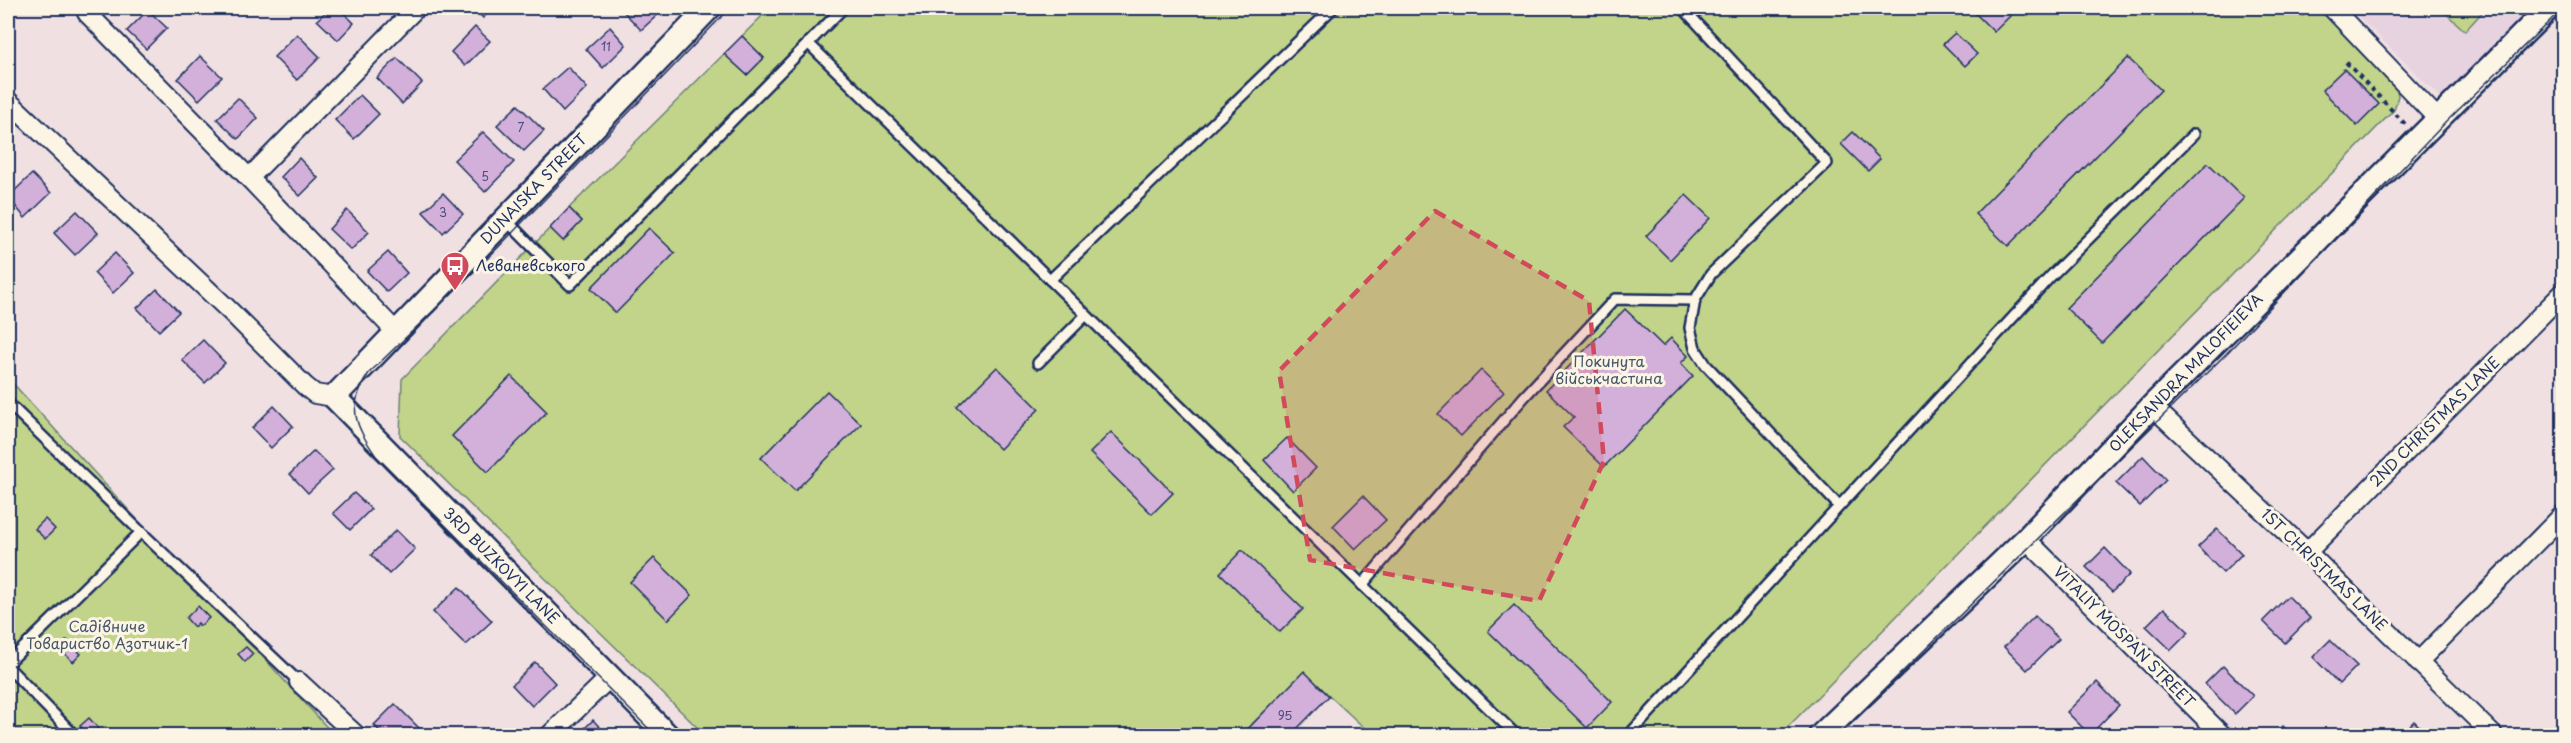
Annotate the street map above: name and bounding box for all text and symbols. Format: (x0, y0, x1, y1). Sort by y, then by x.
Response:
house number: 11 (601, 37, 611, 55)
house number: 7 (518, 118, 525, 136)
street label: DUNAISKA STREET (474, 127, 592, 248)
house number: 5 (481, 167, 489, 185)
house number: 3 (439, 203, 447, 221)
bus stop icon: Леваневського (439, 250, 471, 292)
place label: Леваневського (476, 253, 585, 276)
street label: OLEKSANDRA MALOFIEIEVA (2103, 287, 2267, 457)
park label: Покинута військчастина (1555, 349, 1663, 389)
street label: 2ND CHRISTMAS LANE (2364, 351, 2504, 491)
street label: 3RD BUZKOVYI LANE (438, 501, 566, 629)
street label: 1ST CHRISTMAS LANE (2257, 502, 2394, 636)
street label: VITALIY MOSPAN STREET (2049, 560, 2202, 712)
park label: Садівниче Товариство Азотчик-1 (26, 614, 188, 654)
house number: 95 (1278, 706, 1292, 724)

